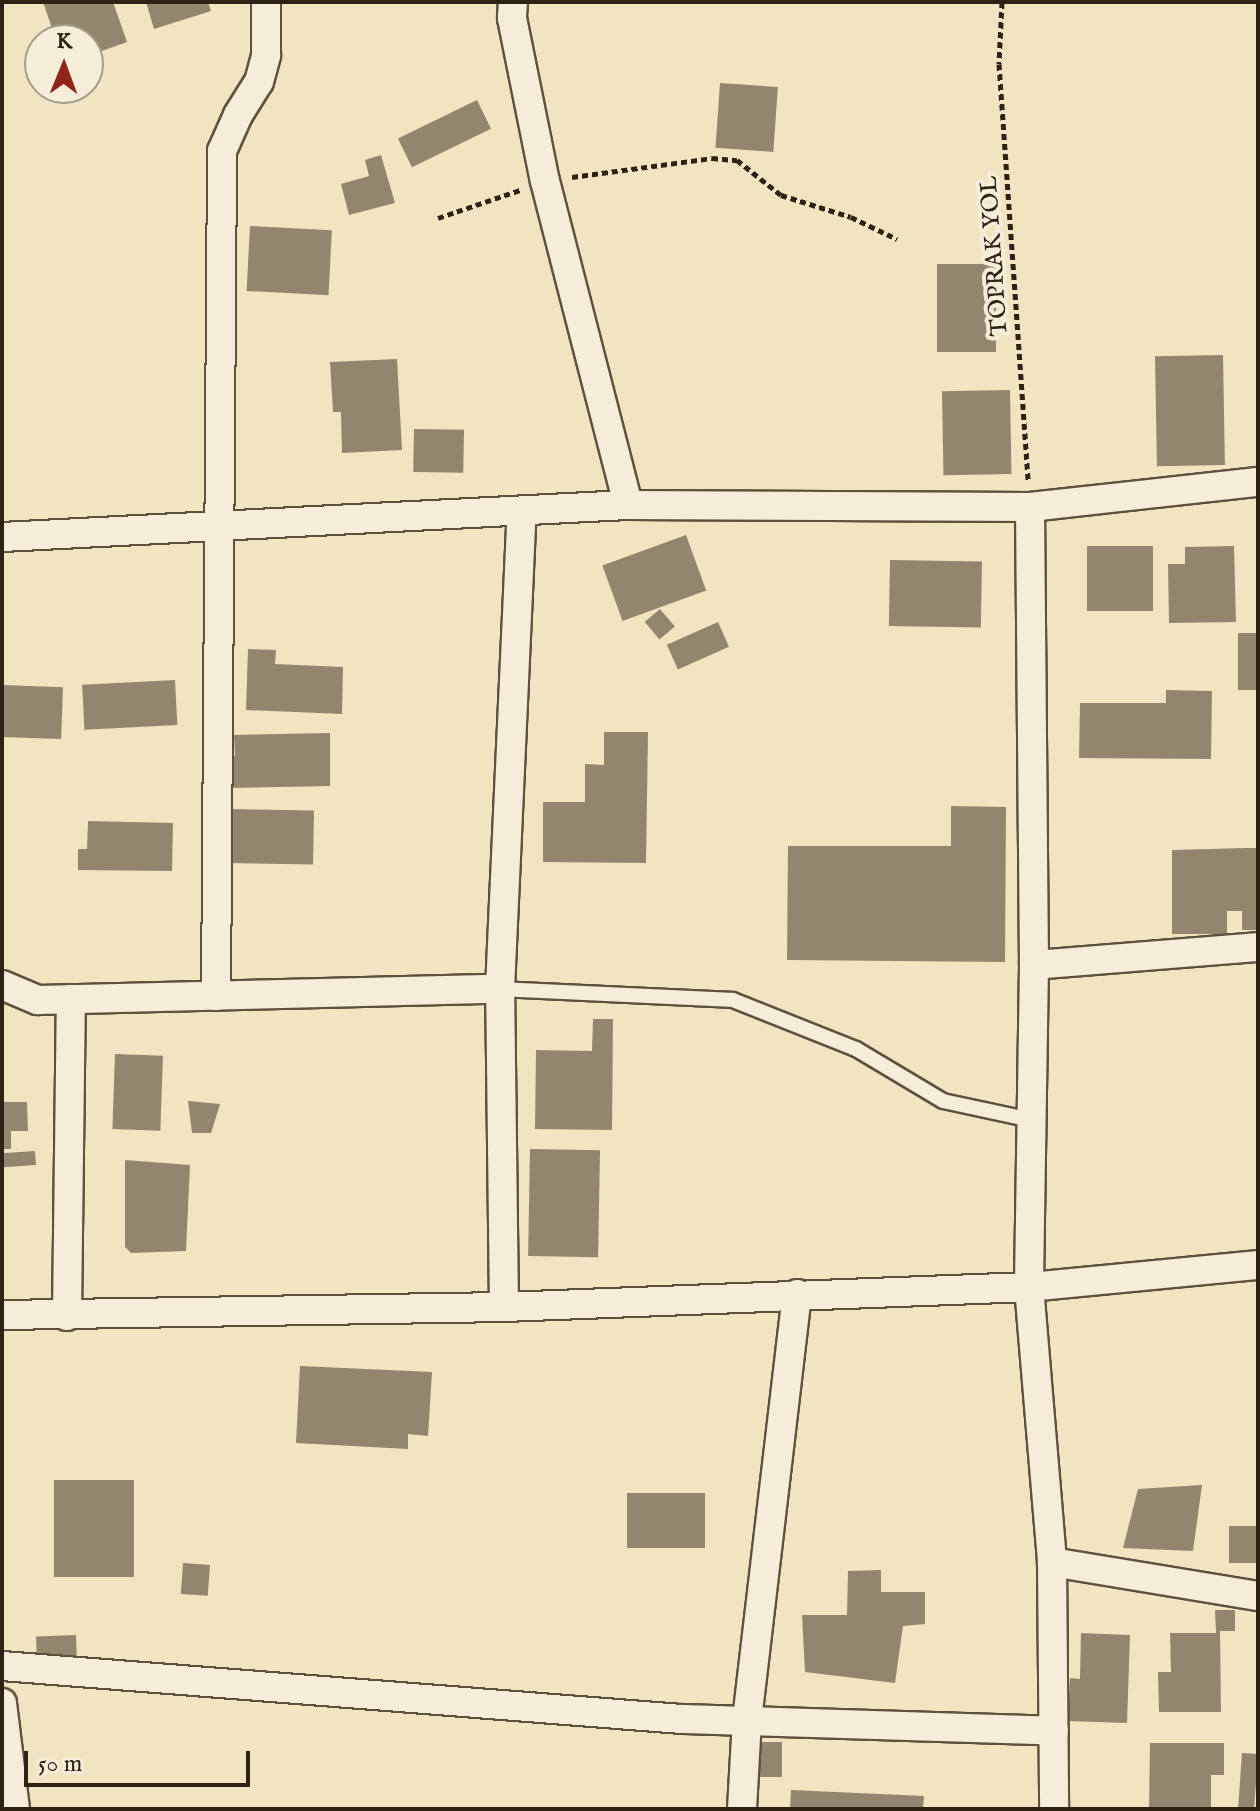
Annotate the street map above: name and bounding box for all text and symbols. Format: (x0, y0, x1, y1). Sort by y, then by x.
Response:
north arrow (24, 24, 104, 104)
text: K (56, 28, 73, 56)
street label: TOPRAK YOL (975, 175, 1015, 337)
scale bar (28, 1735, 254, 1785)
text: 50 m (38, 1749, 82, 1780)

